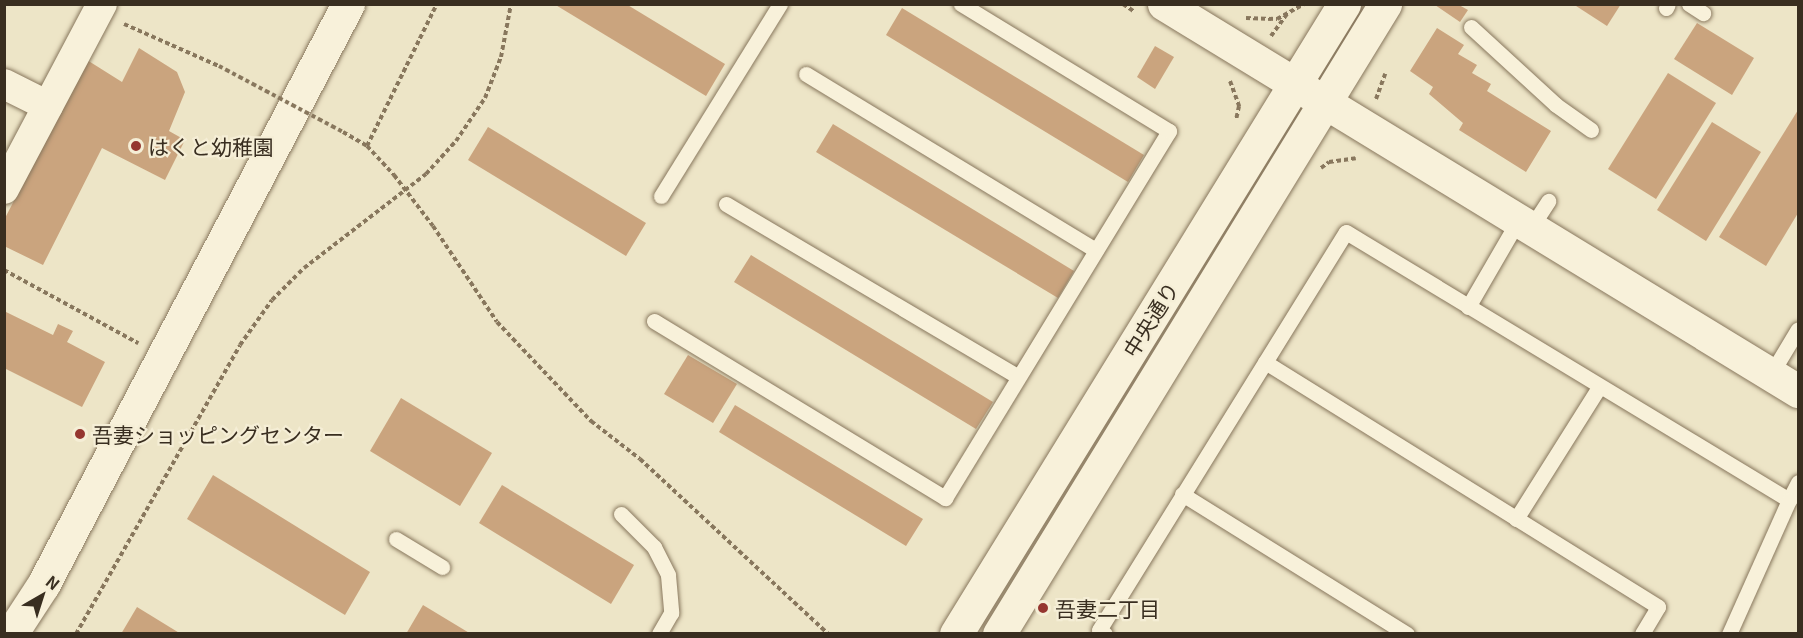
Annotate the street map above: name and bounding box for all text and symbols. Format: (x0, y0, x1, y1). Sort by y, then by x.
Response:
place label: はくと幼稚園 (148, 133, 274, 159)
marker: はくと幼稚園 (129, 139, 143, 153)
street label: 中央通り (1117, 277, 1183, 361)
place label: 吾妻ショッピングセンター (92, 421, 344, 447)
marker: 吾妻ショッピングセンター (73, 427, 87, 441)
north arrow (12, 566, 72, 626)
text: N (41, 569, 66, 595)
place label: 吾妻二丁目 (1055, 595, 1160, 621)
marker: 吾妻二丁目 (1036, 601, 1050, 615)

